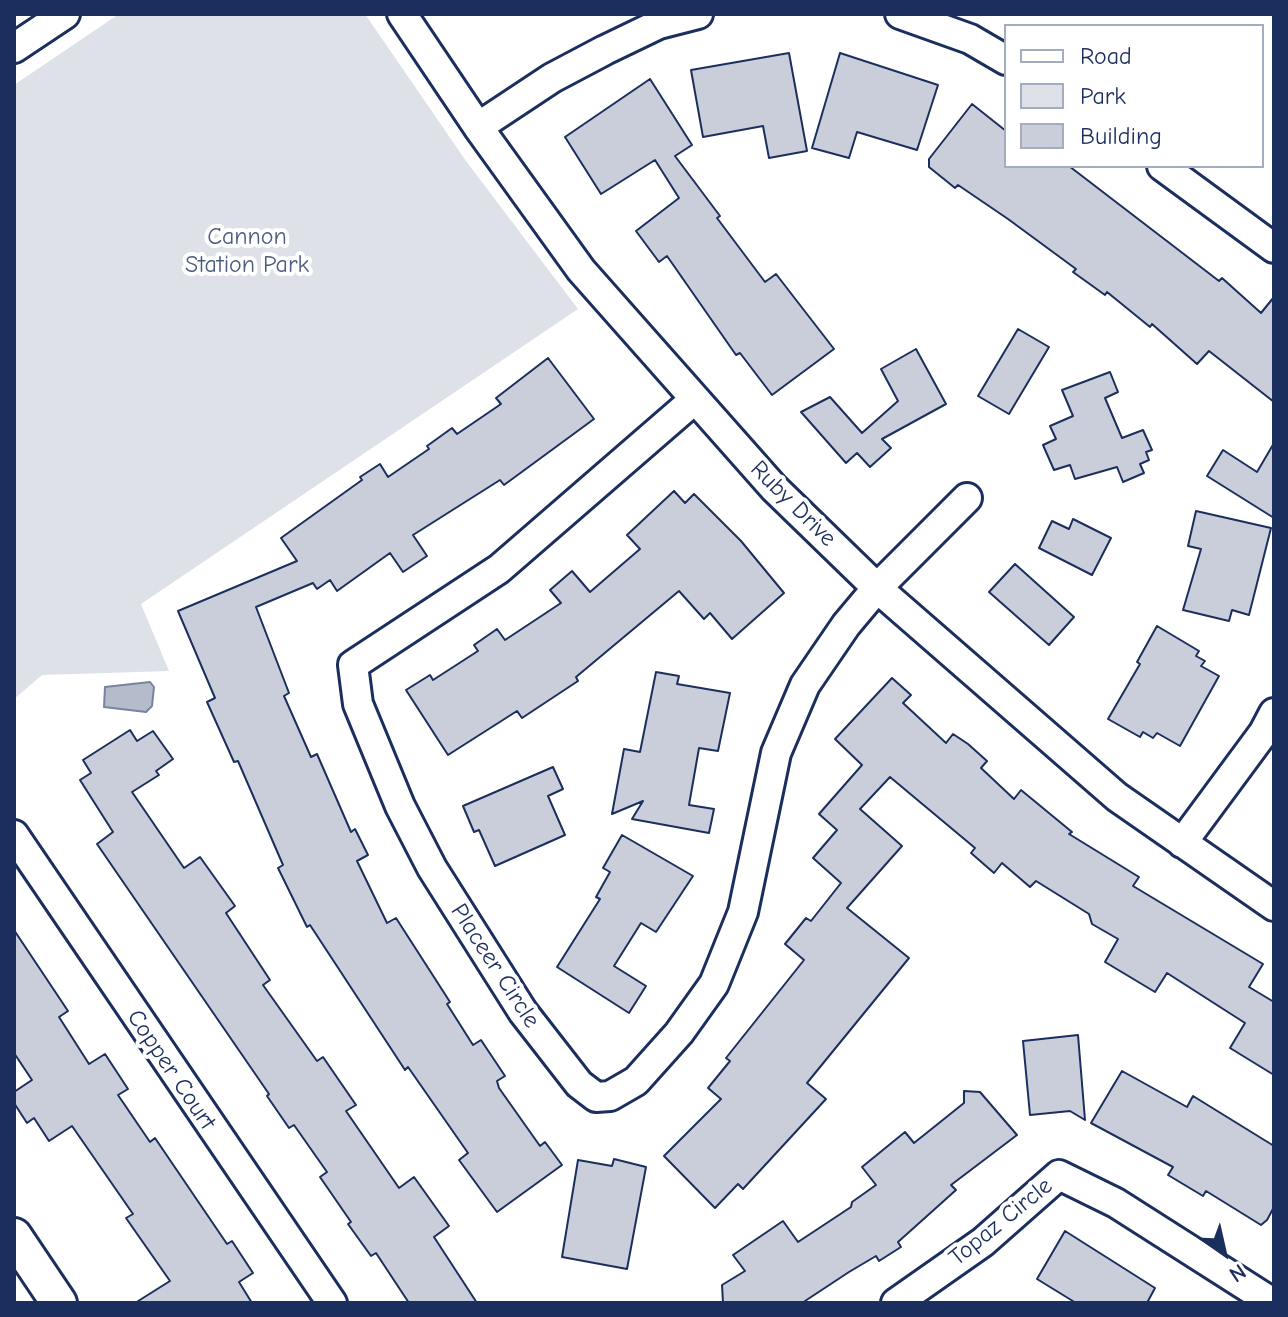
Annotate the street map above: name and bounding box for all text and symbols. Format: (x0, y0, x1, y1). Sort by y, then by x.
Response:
legend (1004, 24, 1264, 168)
text: Road (1080, 42, 1132, 70)
text: Park (1080, 82, 1126, 110)
text: Building (1080, 122, 1162, 150)
park label: Cannon Station Park (185, 223, 309, 279)
street label: Ruby Drive (744, 455, 842, 553)
street label: Placeer Circle (444, 899, 546, 1033)
street label: Copper Court (120, 1005, 222, 1135)
street label: Topaz Circle (944, 1172, 1058, 1272)
north arrow (1184, 1213, 1264, 1293)
text: N (1224, 1258, 1251, 1288)

